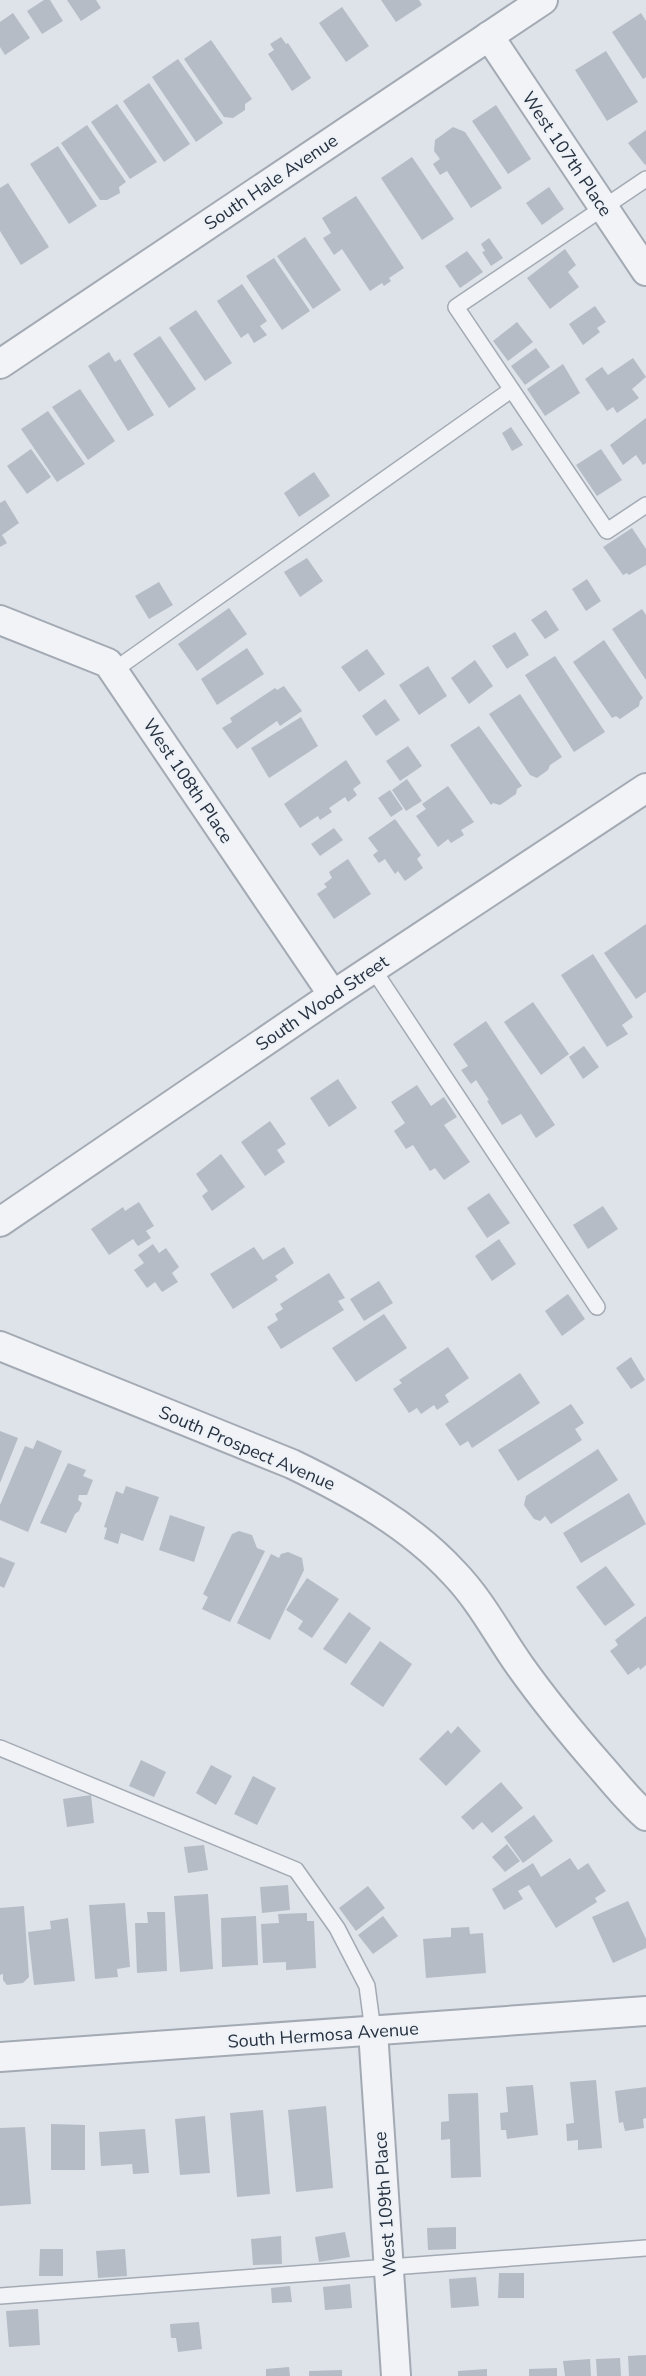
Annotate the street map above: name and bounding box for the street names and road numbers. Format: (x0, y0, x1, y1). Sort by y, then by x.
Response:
street label: West 107th Place (516, 87, 618, 221)
street label: South Hale Avenue (200, 128, 342, 236)
street label: West 108th Place (137, 714, 239, 848)
street label: South Wood Street (251, 949, 394, 1056)
street label: South Prospect Avenue (155, 1400, 339, 1496)
street label: South Hermosa Avenue (227, 2016, 419, 2054)
street label: West 109th Place (368, 2131, 402, 2277)

